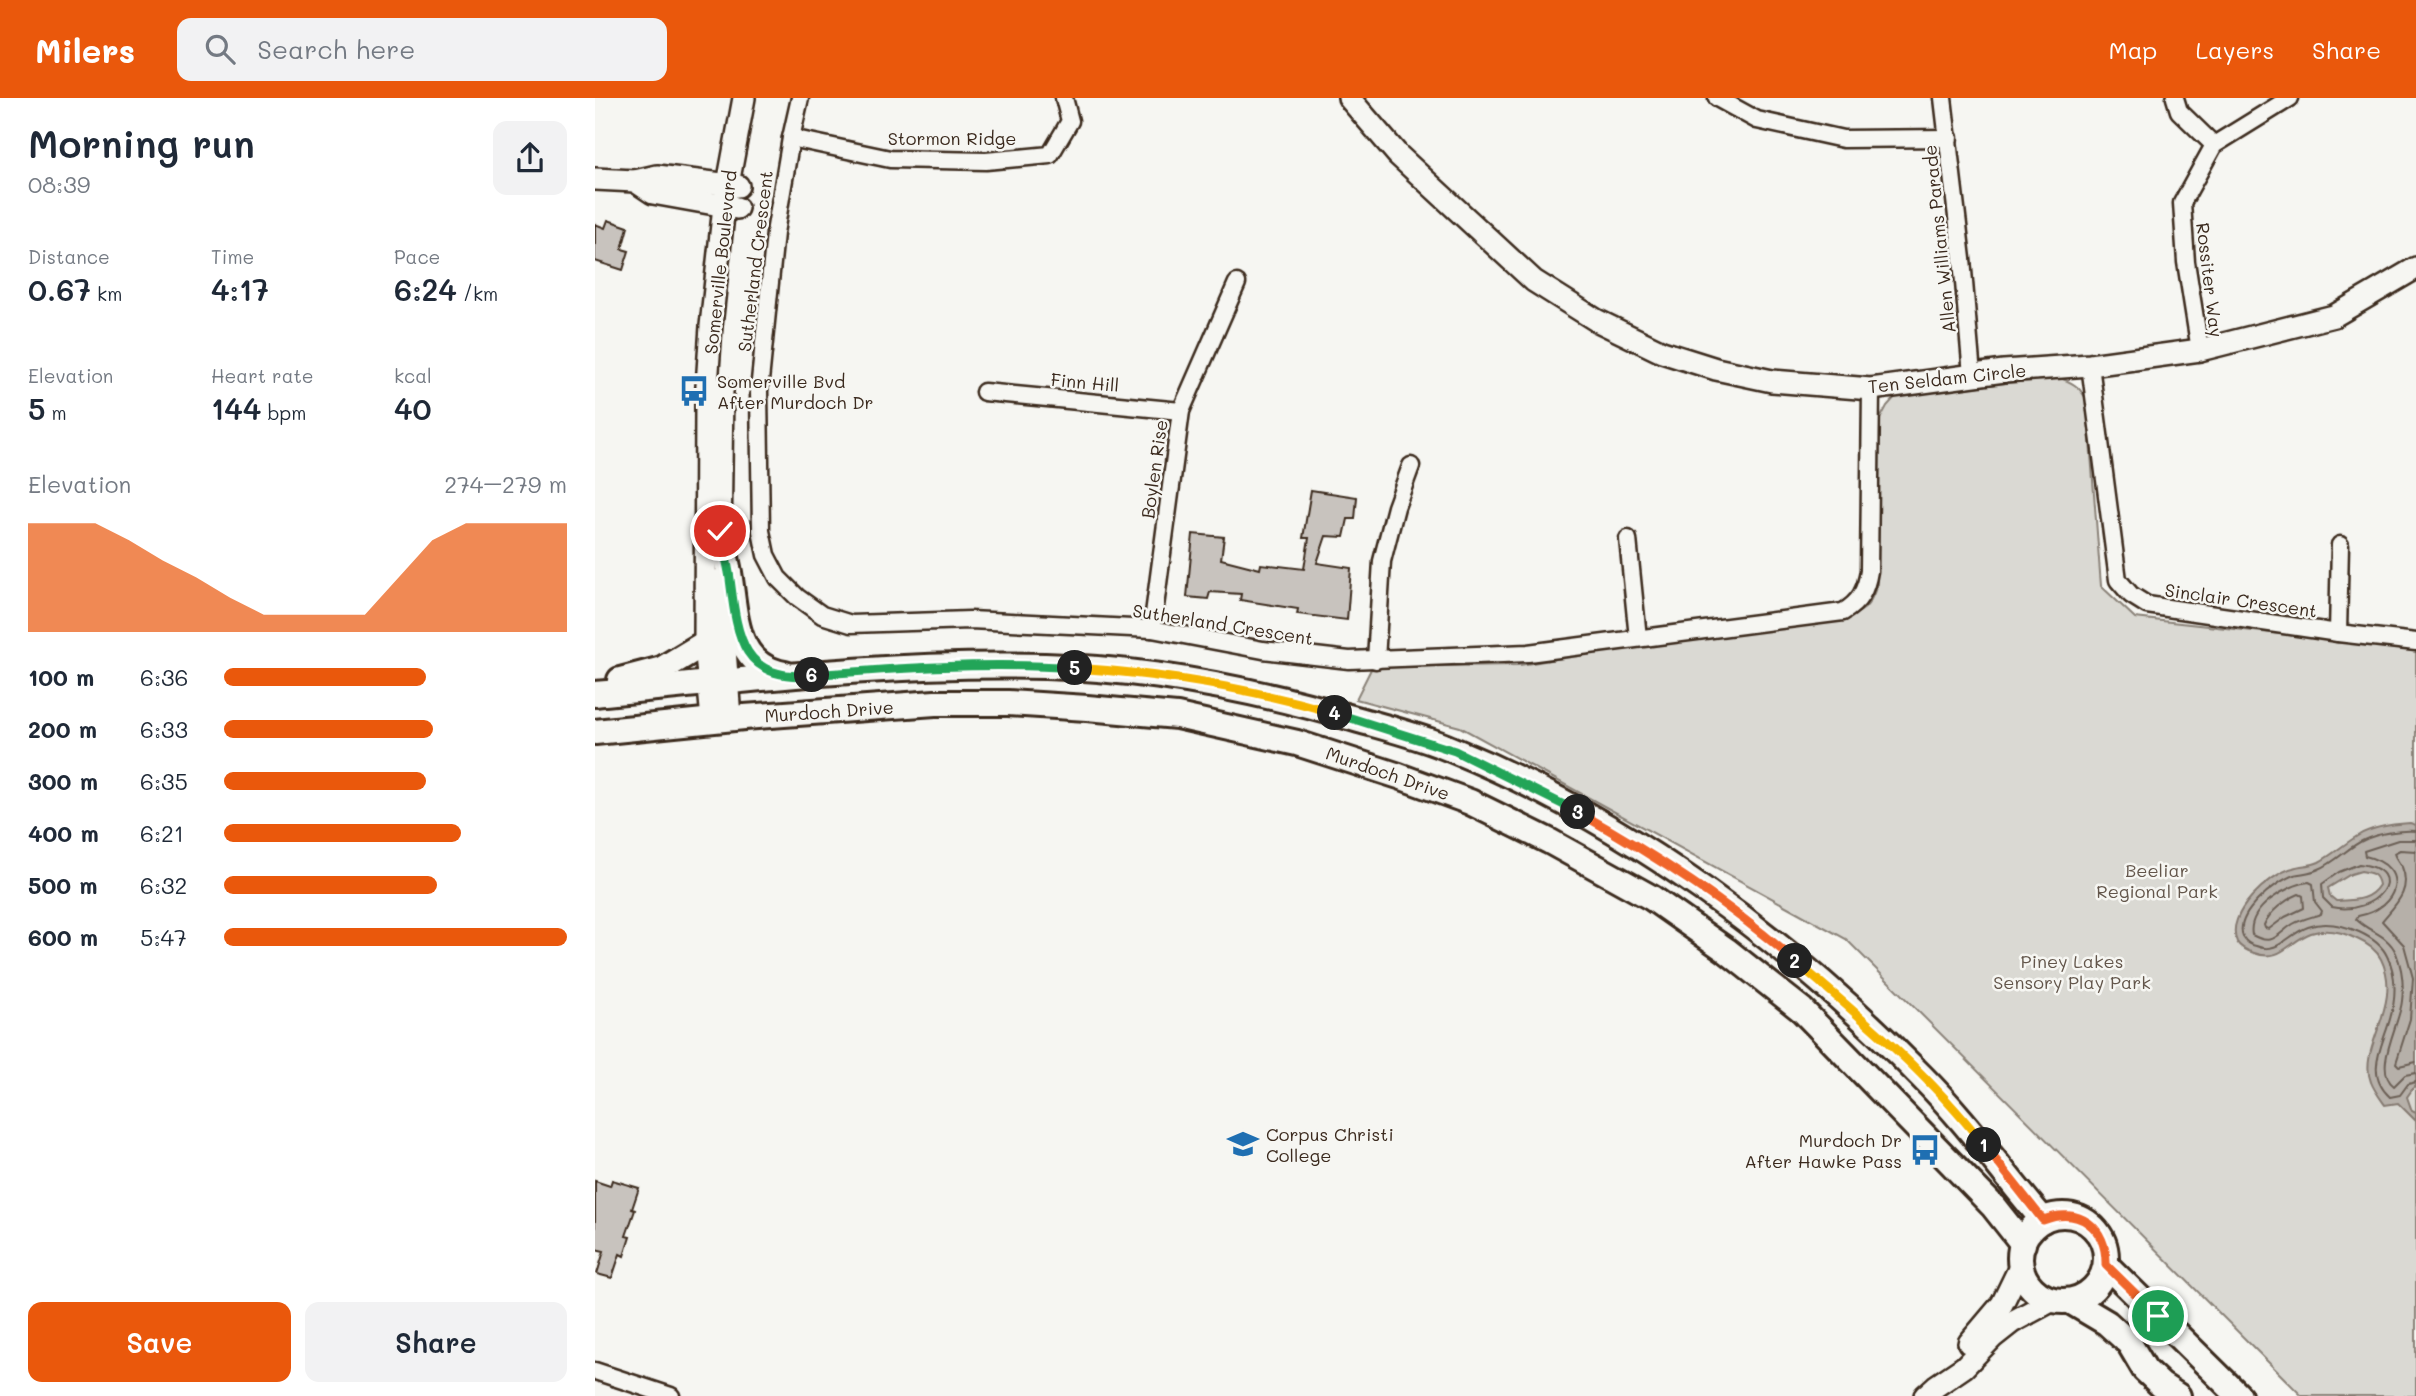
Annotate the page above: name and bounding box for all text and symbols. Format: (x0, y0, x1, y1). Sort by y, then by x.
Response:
search box (177, 18, 667, 81)
text: Milers (35, 28, 135, 71)
icon: search (201, 30, 239, 68)
text: Search here (257, 32, 415, 66)
text: Map (2109, 34, 2157, 65)
text: Layers (2195, 34, 2274, 65)
text: Share (2312, 34, 2381, 65)
text: Morning run (28, 118, 255, 168)
button: share (493, 121, 567, 195)
street label: Stormon Ridge (888, 126, 1016, 150)
street label: Allen Williams Parade (1917, 144, 1961, 334)
text: 08:39 (28, 169, 90, 199)
street label: Somerville Boulevard (698, 169, 742, 355)
street label: Sutherland Crescent (732, 169, 778, 353)
street label: Rossiter Way (2191, 221, 2229, 339)
text: Distance (28, 244, 110, 269)
text: Time (211, 244, 254, 269)
text: Pace (394, 244, 440, 269)
text: 0.67 (28, 269, 91, 309)
text: 4:17 (211, 269, 269, 309)
text: 6:24 (394, 269, 457, 309)
text: km (91, 281, 122, 306)
text: /km (457, 281, 498, 306)
street label: Ten Seldam Circle (1867, 358, 2027, 398)
text: Elevation (28, 363, 113, 388)
text: Heart rate (211, 363, 314, 388)
text: kcal (394, 363, 432, 388)
street label: Finn Hill (1050, 367, 1120, 397)
place label: Somerville Bvd After Murdoch Dr (717, 369, 874, 414)
bus stop icon: Somerville Bvd After Murdoch Dr (677, 374, 711, 408)
text: 5 (28, 388, 46, 428)
text: 144 (211, 388, 261, 428)
text: 40 (394, 388, 432, 428)
text: m (46, 400, 67, 425)
text: bpm (261, 400, 306, 425)
street label: Boylen Rise (1135, 418, 1173, 520)
text: Elevation (28, 469, 131, 499)
text: 274–279 m (444, 469, 567, 499)
pin (690, 501, 750, 561)
icon: check (701, 512, 739, 550)
street label: Sinclair Crescent (2163, 577, 2319, 623)
street label: Sutherland Crescent (1131, 598, 1315, 650)
pin: 5 (1057, 650, 1093, 686)
text: 5 (1069, 655, 1080, 680)
pin: 6 (795, 658, 829, 692)
text: 100 m (28, 662, 94, 692)
text: 6:36 (140, 662, 188, 692)
text: 6 (806, 662, 817, 687)
street label: Murdoch Drive (764, 695, 894, 727)
pin: 4 (1317, 696, 1353, 730)
text: 4 (1328, 700, 1341, 725)
text: 200 m (28, 714, 97, 744)
text: 6:33 (140, 714, 188, 744)
street label: Murdoch Drive (1323, 741, 1453, 805)
text: 300 m (28, 766, 98, 796)
text: 6:35 (140, 766, 188, 796)
pin: 3 (1560, 794, 1595, 830)
text: 3 (1572, 799, 1583, 824)
text: 400 m (28, 818, 99, 848)
text: 6:21 (140, 818, 184, 848)
park label: Beeliar Regional Park (2096, 858, 2218, 903)
text: 500 m (28, 870, 98, 900)
text: 6:32 (140, 870, 187, 900)
text: 600 m (28, 922, 98, 952)
text: 5:47 (140, 922, 187, 952)
pin: 2 (1777, 944, 1813, 978)
text: 2 (1789, 948, 1800, 973)
park label: Piney Lakes Sensory Play Park (1993, 949, 2151, 994)
place label: Corpus Christi College (1266, 1122, 1394, 1167)
school or university icon: Corpus Christi College (1226, 1127, 1260, 1161)
place label: Murdoch Dr After Hawke Pass (1745, 1128, 1902, 1173)
pin: 1 (1967, 1128, 2001, 1162)
text: 1 (1979, 1132, 1988, 1157)
bus stop icon: Murdoch Dr After Hawke Pass (1908, 1133, 1942, 1167)
pin (2128, 1286, 2188, 1346)
icon: arrive (2139, 1297, 2177, 1335)
button: Save (28, 1302, 291, 1382)
button: Share (305, 1302, 567, 1382)

